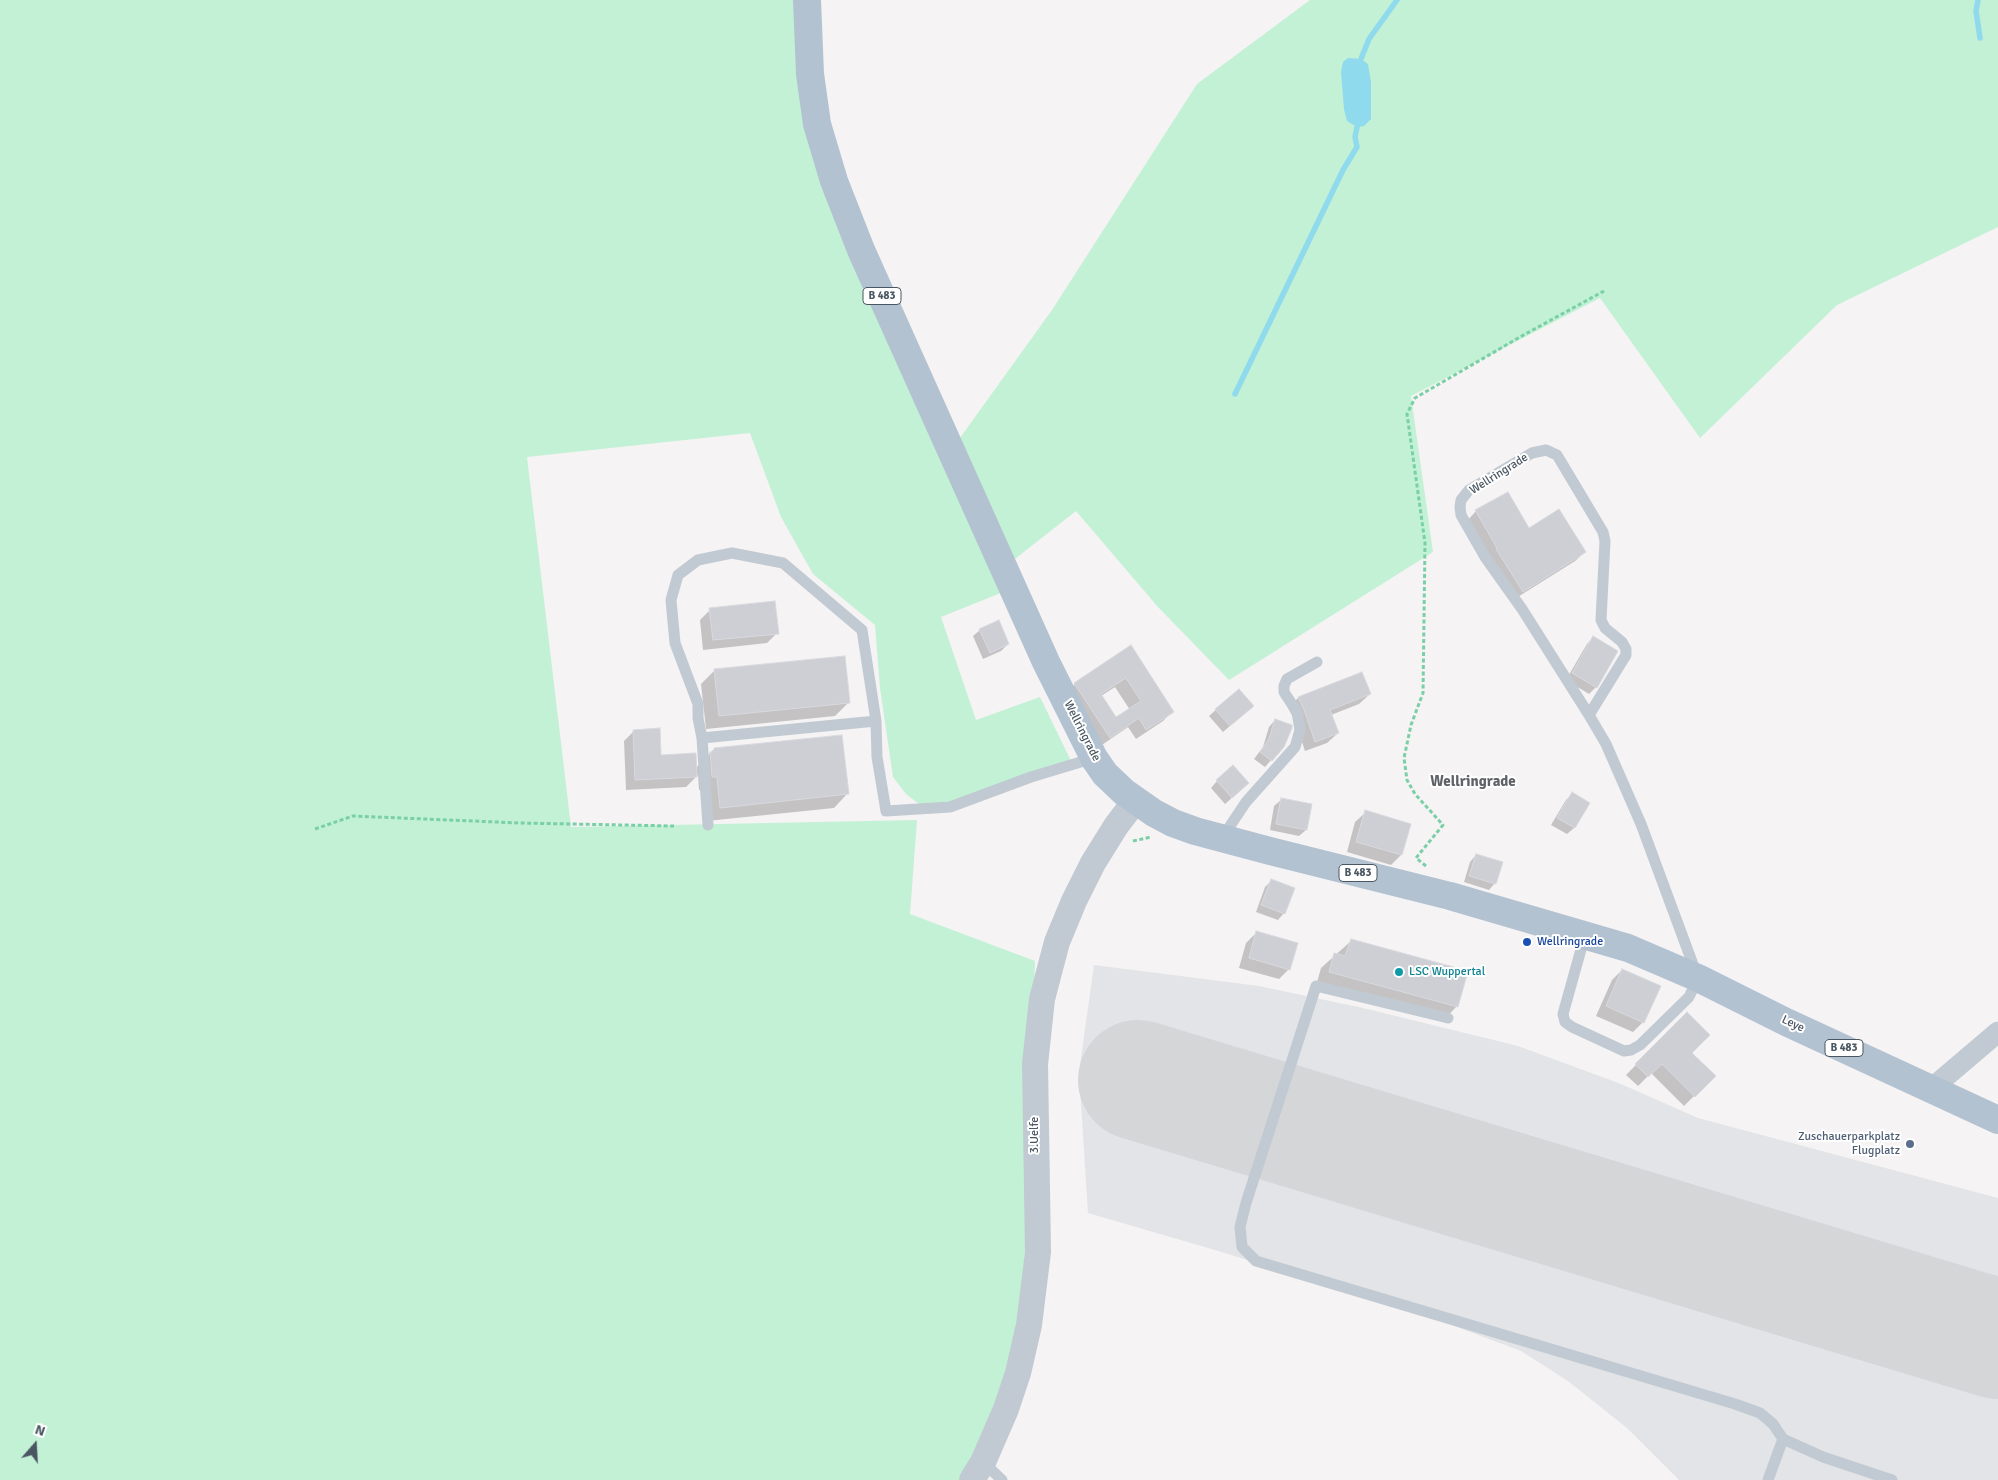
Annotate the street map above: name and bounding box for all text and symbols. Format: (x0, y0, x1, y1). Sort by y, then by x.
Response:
road number: B 483 (863, 288, 901, 304)
street label: Wellringrade (1467, 450, 1531, 498)
street label: Wellringrade (1061, 698, 1103, 764)
district label: Wellringrade (1430, 773, 1516, 791)
road number: B 483 (1339, 864, 1377, 881)
place label: Wellringrade (1537, 935, 1603, 949)
marker: Wellringrade (1521, 936, 1533, 948)
place label: LSC Wuppertal (1409, 965, 1485, 979)
marker: LSC Wuppertal (1393, 966, 1405, 978)
street label: Leye (1779, 1013, 1807, 1035)
road number: B 483 (1825, 1040, 1863, 1056)
street label: 3.Uelfe (1028, 1117, 1042, 1153)
place label: Zuschauerparkplatz Flugplatz (1798, 1130, 1900, 1158)
marker: Zuschauerparkplatz Flugplatz (1904, 1138, 1916, 1150)
north arrow (10, 1420, 60, 1470)
text: N (33, 1421, 47, 1440)

